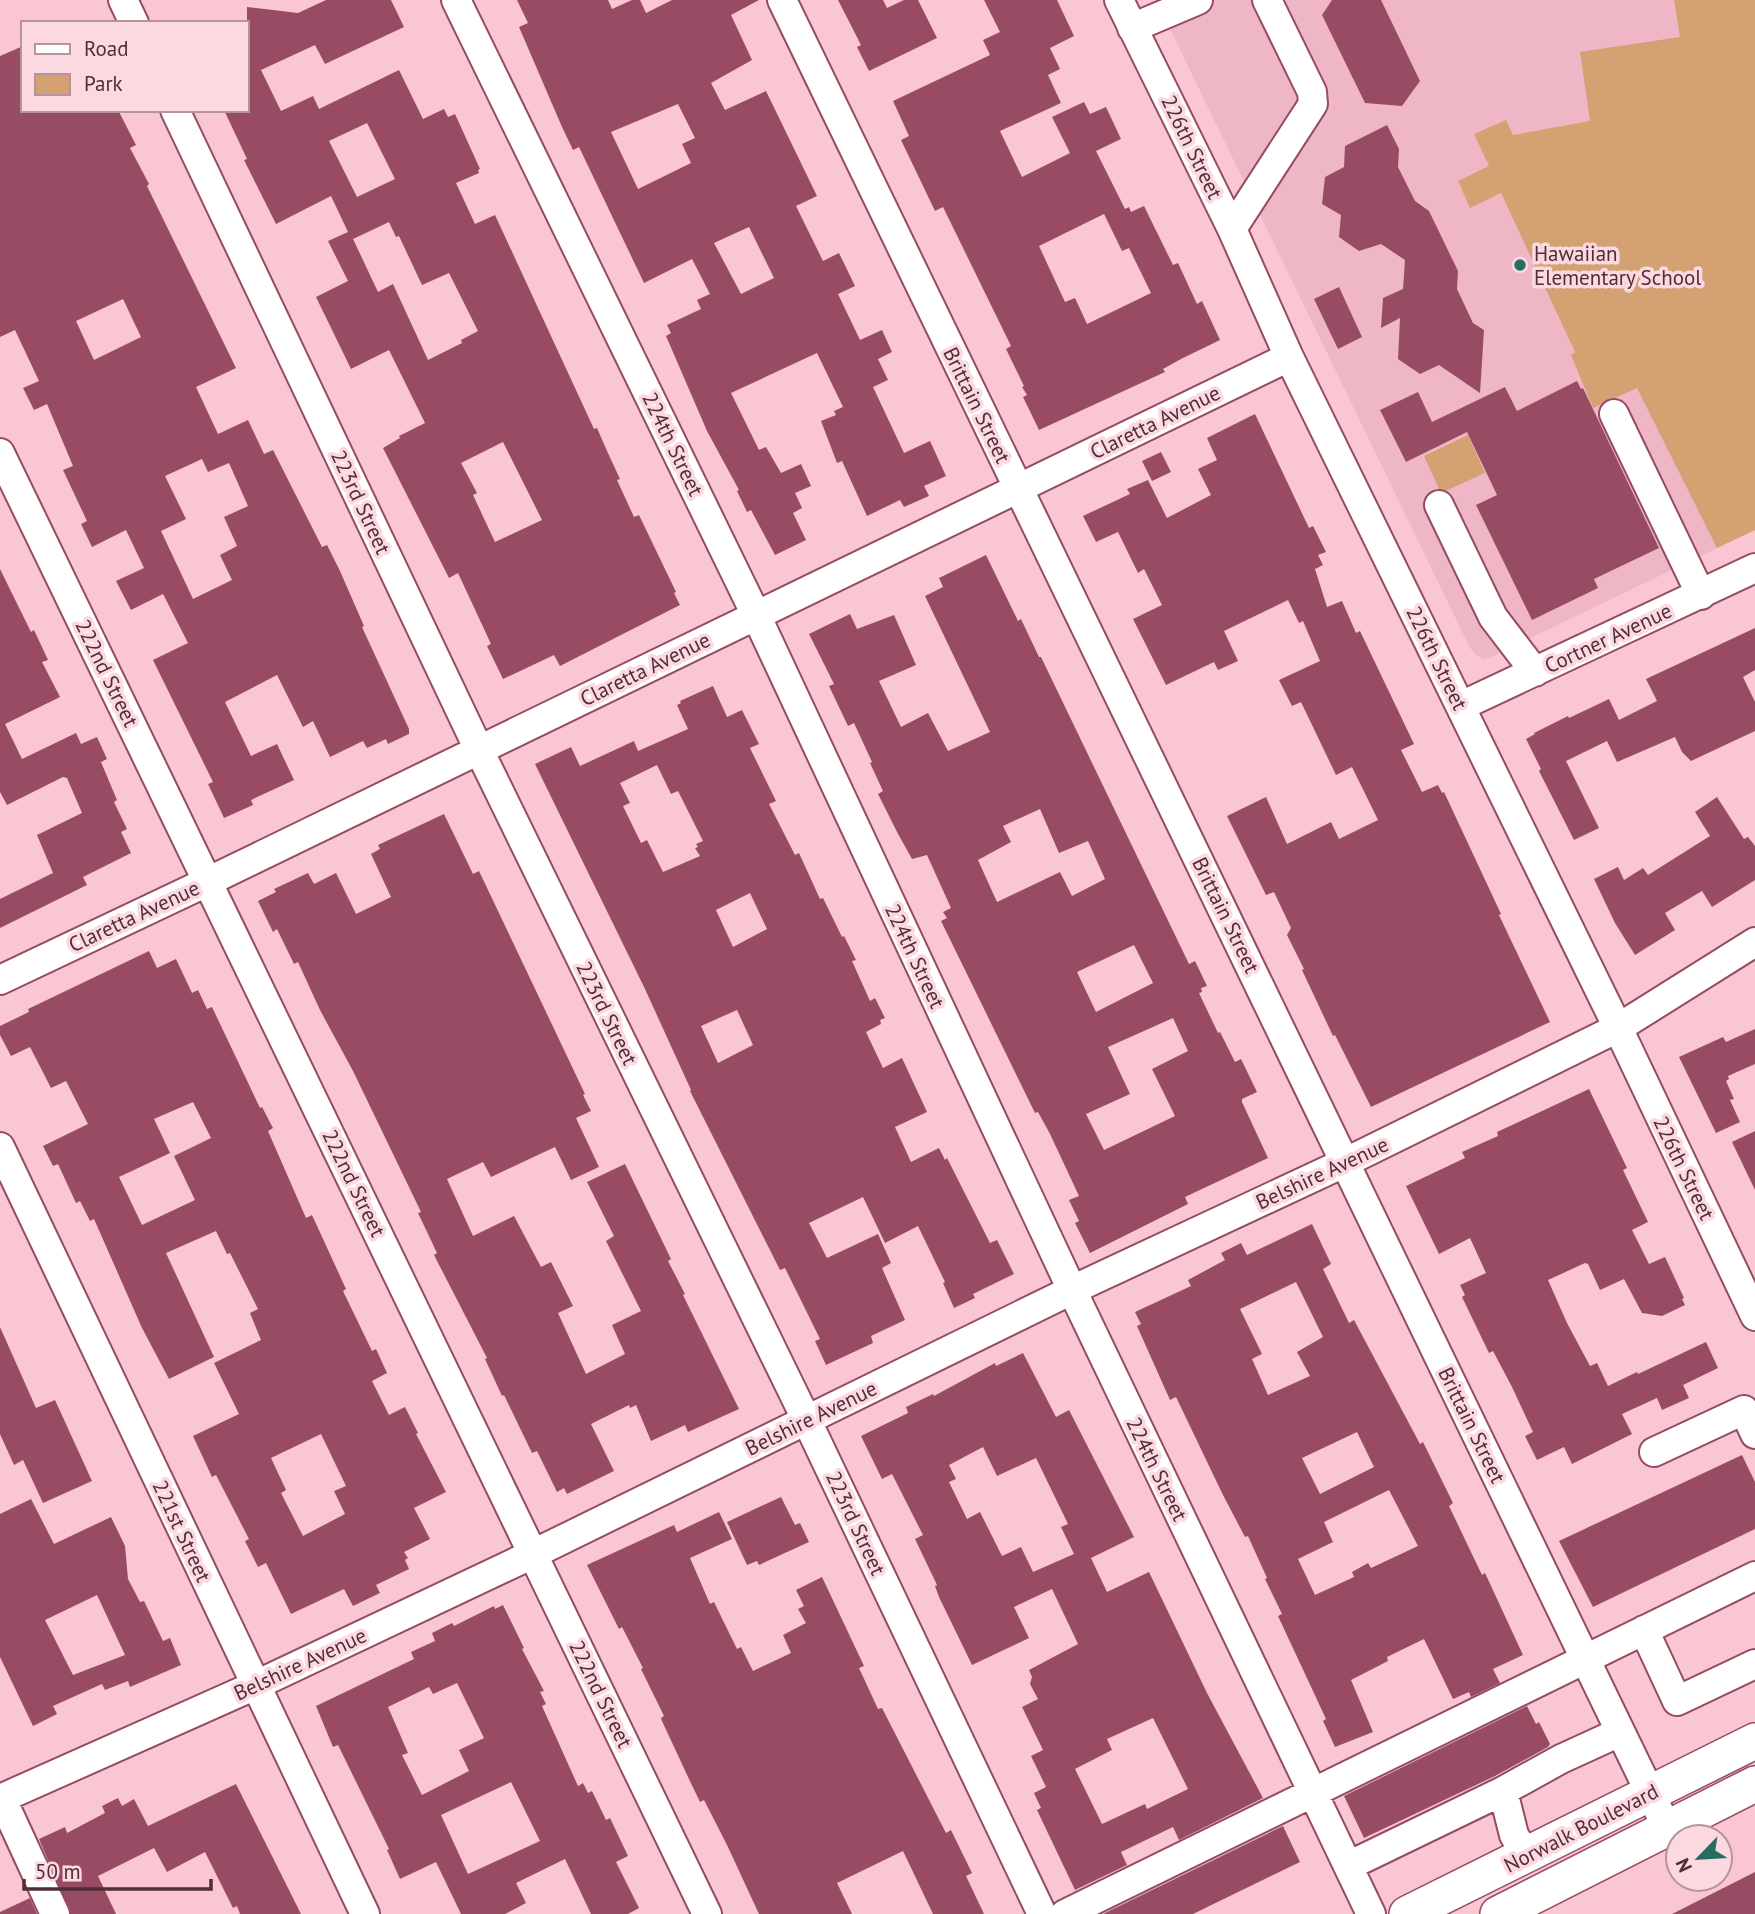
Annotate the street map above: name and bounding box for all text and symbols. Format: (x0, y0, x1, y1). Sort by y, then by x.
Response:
legend (21, 21, 248, 112)
text: Road (84, 35, 128, 62)
text: Park (84, 70, 123, 97)
street label: 226th Street (1155, 91, 1229, 203)
place label: Hawaiian Elementary School (1534, 240, 1701, 291)
marker: Hawaiian Elementary School (1512, 257, 1528, 273)
street label: Brittain Street (937, 342, 1017, 468)
street label: Claretta Avenue (1085, 379, 1225, 465)
street label: 224th Street (636, 388, 710, 500)
street label: 223rd Street (325, 446, 397, 558)
street label: Cortner Avenue (1540, 597, 1676, 679)
street label: 226th Street (1400, 602, 1474, 714)
street label: 222nd Street (69, 615, 145, 731)
street label: Claretta Avenue (575, 626, 715, 712)
street label: Brittain Street (1186, 852, 1266, 978)
street label: Claretta Avenue (64, 874, 204, 958)
street label: 224th Street (879, 899, 951, 1013)
street label: 223rd Street (570, 957, 644, 1069)
street label: 226th Street (1647, 1112, 1721, 1224)
street label: 222nd Street (316, 1125, 392, 1241)
street label: Belshire Avenue (1251, 1130, 1393, 1216)
street label: Brittain Street (1432, 1362, 1512, 1488)
street label: Belshire Avenue (741, 1374, 881, 1462)
street label: 224th Street (1120, 1413, 1194, 1525)
street label: 223rd Street (820, 1467, 892, 1579)
street label: 221st Street (147, 1476, 217, 1586)
street label: Belshire Avenue (229, 1621, 371, 1707)
street label: 222nd Street (563, 1636, 639, 1752)
street label: Norwalk Boulevard (1499, 1777, 1663, 1879)
north arrow (1664, 1823, 1734, 1893)
scale bar (24, 1848, 212, 1892)
text: N (1670, 1854, 1697, 1876)
text: 50 m (35, 1858, 81, 1885)

